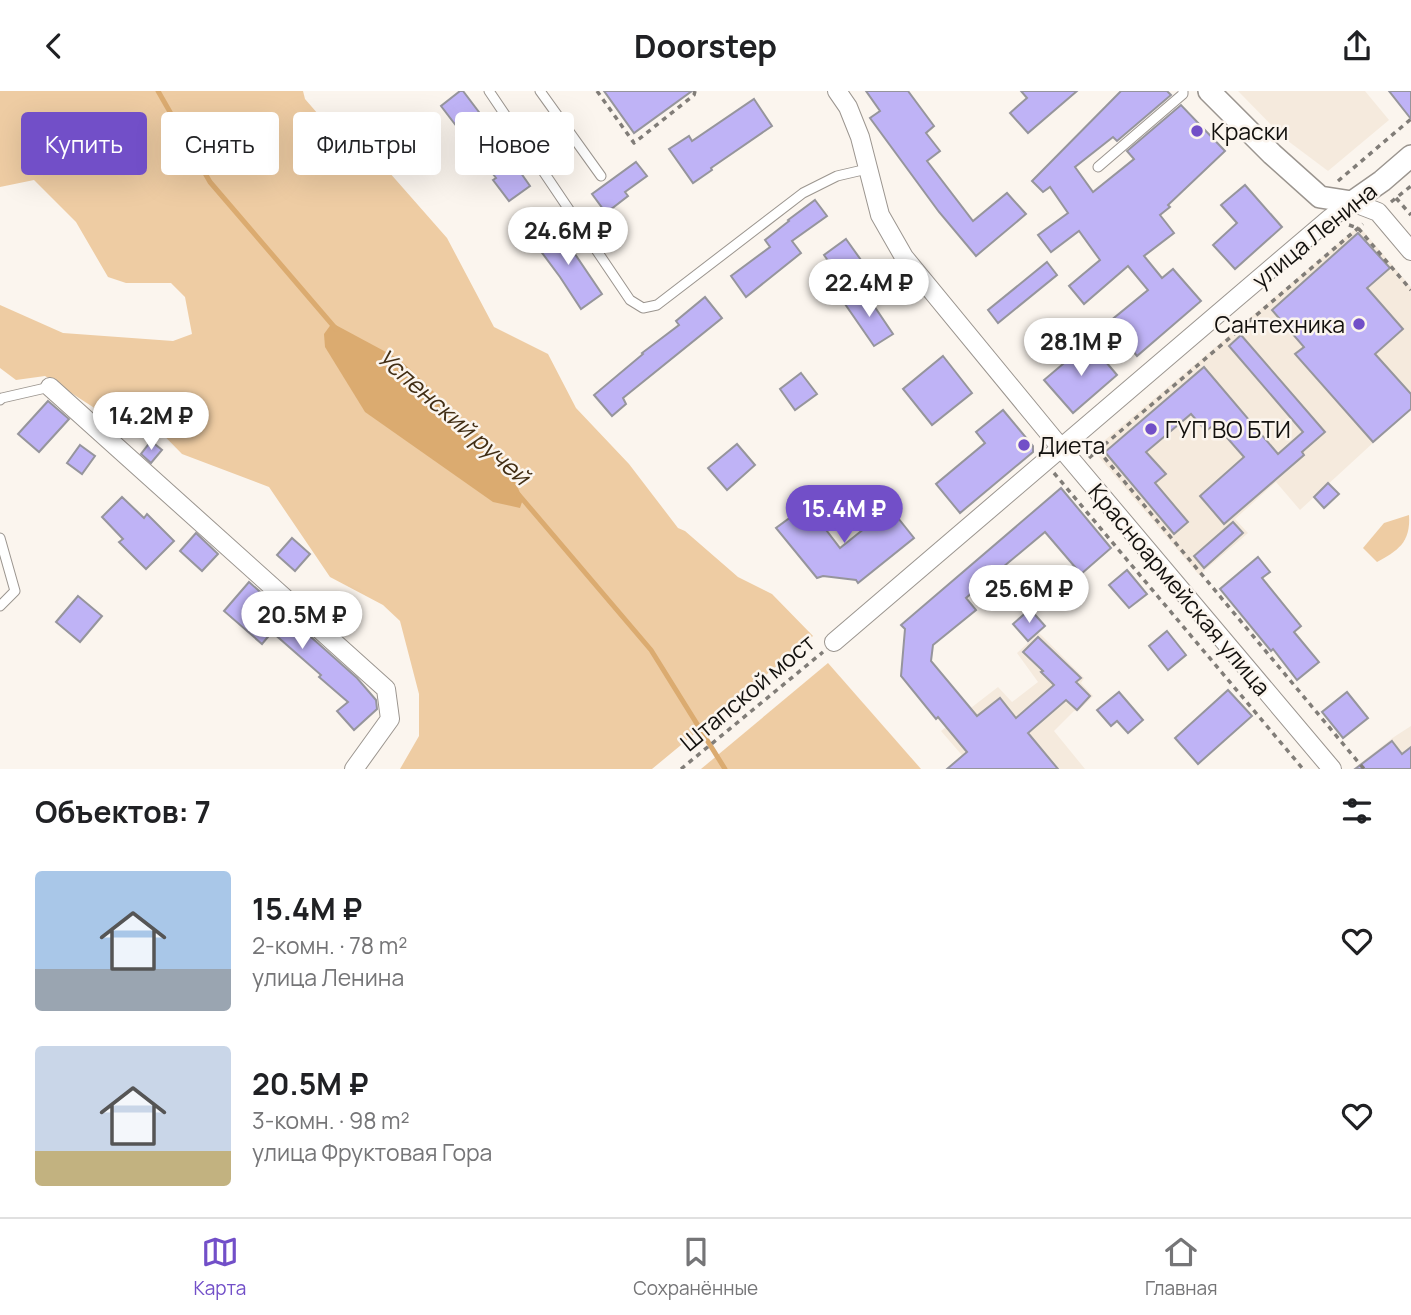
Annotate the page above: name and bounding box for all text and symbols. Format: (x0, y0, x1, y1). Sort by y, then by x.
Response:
text: Doorstep (634, 24, 777, 68)
icon: back (35, 27, 73, 65)
icon: share (1338, 27, 1376, 65)
chip: Купить (21, 112, 147, 175)
chip: Снять (161, 112, 279, 175)
chip: Фильтры (293, 112, 441, 175)
chip: Новое (455, 112, 574, 175)
place label: Краски (1211, 115, 1288, 147)
marker: Краски (1189, 123, 1205, 139)
street label: улица Ленина (1245, 175, 1383, 295)
pin: 24.6M ₽ (503, 207, 633, 267)
text: 24.6M ₽ (524, 214, 612, 246)
pin: 22.4M ₽ (804, 259, 934, 319)
text: 22.4M ₽ (825, 266, 913, 298)
place label: Сантехника (1215, 308, 1345, 340)
marker: Сантехника (1351, 316, 1367, 332)
pin: 28.1M ₽ (1016, 319, 1146, 378)
text: 28.1M ₽ (1040, 325, 1122, 357)
water label: Успенский ручей (370, 340, 539, 493)
pin: 14.2M ₽ (86, 393, 216, 452)
text: 14.2M ₽ (109, 399, 193, 431)
place label: ГУП ВО БТИ (1165, 413, 1291, 445)
marker: ГУП ВО БТИ (1143, 421, 1159, 437)
place label: Диета (1038, 429, 1105, 461)
marker: Диета (1016, 437, 1032, 453)
street label: Красноармейская улица (1082, 476, 1278, 702)
pin: 15.4M ₽ (779, 485, 909, 545)
text: 15.4M ₽ (802, 492, 886, 524)
pin: 25.6M ₽ (964, 566, 1094, 625)
text: 25.6M ₽ (985, 572, 1073, 604)
pin: 20.5M ₽ (237, 591, 367, 651)
text: 20.5M ₽ (257, 598, 347, 630)
street label: Штапской мост (673, 626, 821, 758)
text: Объектов: 7 (35, 791, 211, 832)
icon: filters (1338, 792, 1376, 830)
text: 15.4M ₽ (252, 888, 362, 929)
icon: home (91, 899, 175, 983)
icon: heart (1338, 922, 1376, 960)
text: 2-комн. · 78 m² (252, 929, 408, 961)
text: улица Ленина (252, 961, 404, 993)
text: 20.5M ₽ (252, 1063, 369, 1104)
icon: home (91, 1074, 175, 1158)
icon: heart (1338, 1097, 1376, 1135)
text: 3-комн. · 98 m² (252, 1104, 410, 1136)
text: улица Фруктовая Гора (252, 1136, 492, 1168)
tab: Карта (193, 1233, 246, 1301)
tab: Сохранённые (633, 1233, 758, 1301)
tab: Главная (1145, 1233, 1218, 1301)

